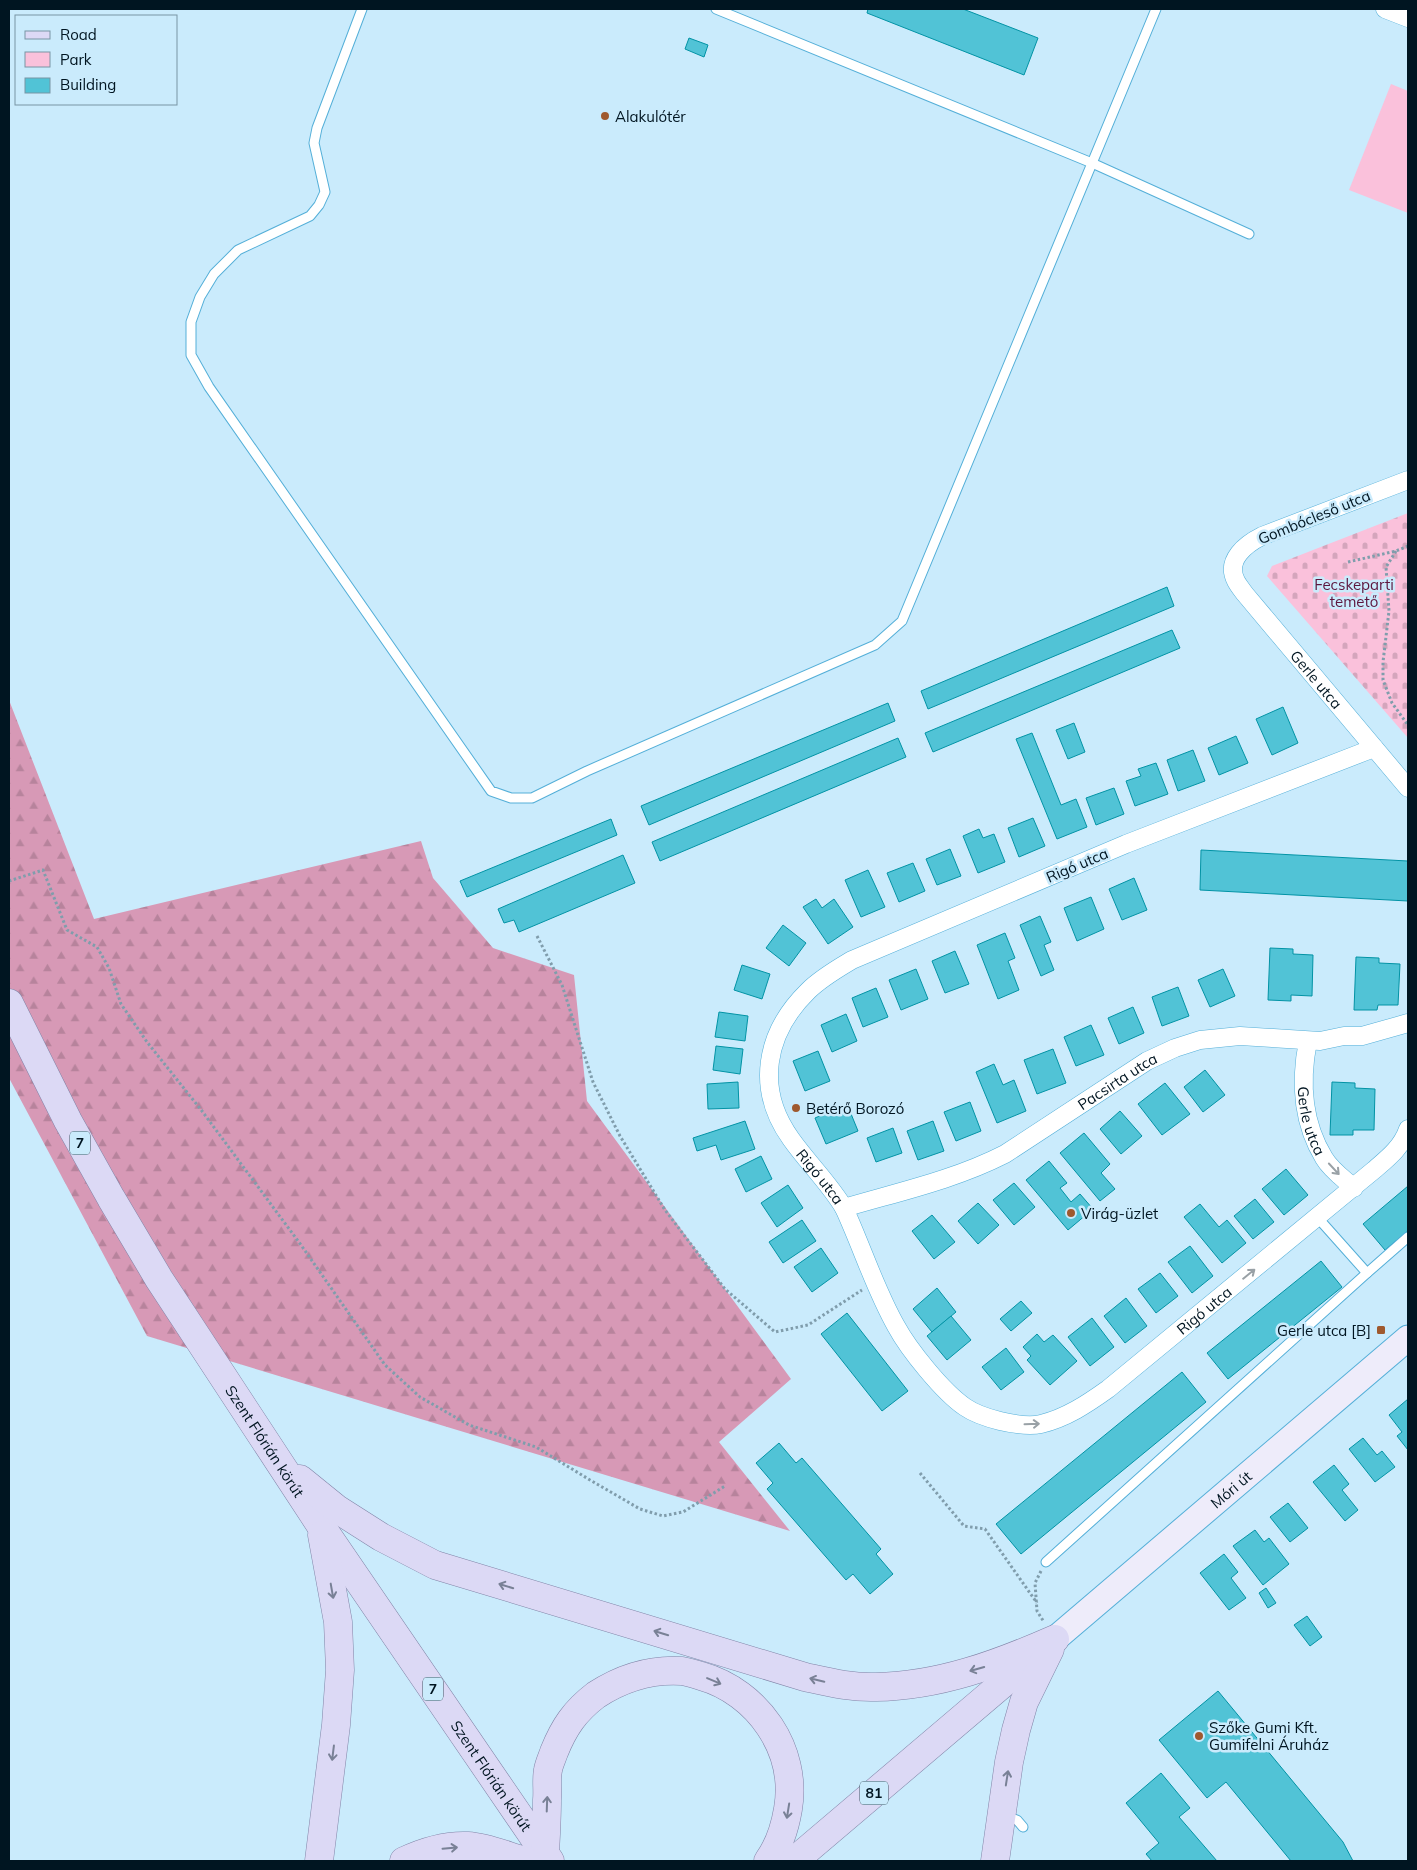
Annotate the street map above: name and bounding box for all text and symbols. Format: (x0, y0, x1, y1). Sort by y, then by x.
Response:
legend (15, 15, 178, 105)
text: Road (60, 25, 97, 44)
text: Park (60, 50, 92, 69)
text: Building (60, 75, 116, 94)
place label: Alakulótér (615, 107, 686, 126)
marker: Alakulótér (599, 110, 611, 122)
street label: Gombócleső utca (1255, 486, 1373, 548)
park label: Fecskeparti temető (1314, 575, 1394, 611)
street label: Gerle utca (1287, 646, 1347, 712)
street label: Rigó utca (1043, 843, 1111, 887)
street label: Pacsirta utca (1074, 1048, 1160, 1114)
street label: Gerle utca (1294, 1086, 1330, 1158)
place label: Betérő Borozó (806, 1099, 904, 1118)
marker: Betérő Borozó (790, 1102, 802, 1114)
road number: 7 (70, 1132, 90, 1154)
street label: Rigó utca (792, 1145, 848, 1208)
one-way arrow (1328, 1163, 1340, 1175)
place label: Virág-üzlet (1081, 1204, 1158, 1223)
marker: Virág-üzlet (1065, 1207, 1077, 1219)
one-way arrow (1243, 1268, 1256, 1279)
street label: Rigó utca (1172, 1282, 1235, 1338)
place label: Gerle utca [B] (1277, 1321, 1371, 1340)
marker: Gerle utca [B] (1375, 1324, 1387, 1336)
street label: Szent Flórián körút (222, 1381, 309, 1501)
one-way arrow (1024, 1419, 1040, 1429)
street label: Móri út (1206, 1466, 1255, 1512)
one-way arrow (498, 1581, 514, 1591)
one-way arrow (328, 1583, 338, 1599)
one-way arrow (654, 1628, 670, 1638)
one-way arrow (969, 1665, 985, 1675)
one-way arrow (809, 1675, 825, 1684)
one-way arrow (706, 1676, 721, 1686)
road number: 7 (423, 1678, 443, 1700)
street label: Szent Flórián körút (447, 1717, 536, 1835)
place label: Szőke Gumi Kft. Gumifelni Áruház (1209, 1718, 1329, 1754)
marker: Szőke Gumi Kft. Gumifelni Áruház (1193, 1730, 1205, 1742)
one-way arrow (327, 1744, 337, 1760)
one-way arrow (1002, 1771, 1012, 1787)
road number: 81 (860, 1782, 888, 1805)
one-way arrow (542, 1797, 552, 1813)
one-way arrow (783, 1803, 793, 1819)
one-way arrow (442, 1843, 458, 1852)

